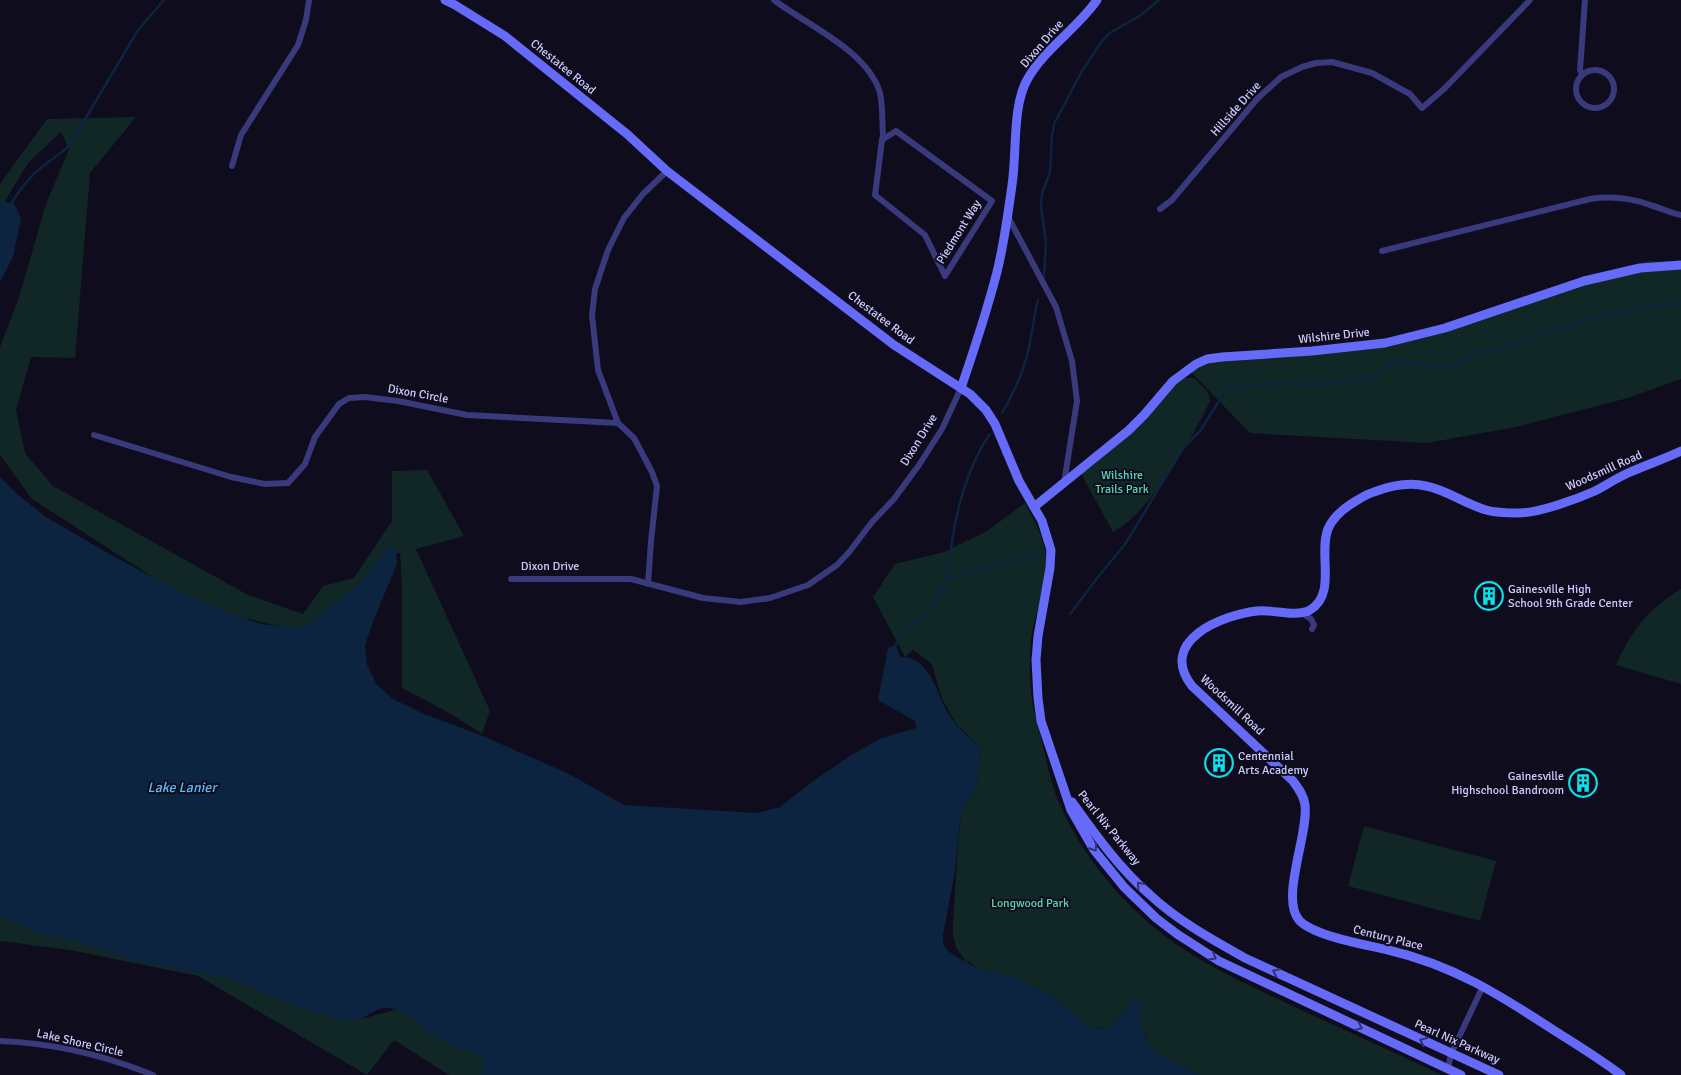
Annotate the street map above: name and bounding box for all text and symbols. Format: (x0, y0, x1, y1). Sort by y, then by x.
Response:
street label: Dixon Drive (1017, 17, 1067, 71)
street label: Chestatee Road (527, 36, 599, 98)
street label: Hillside Drive (1207, 78, 1265, 140)
street label: Piedmont Way (933, 197, 985, 267)
street label: Chestatee Road (845, 288, 917, 348)
street label: Wilshire Drive (1298, 325, 1370, 347)
street label: Dixon Circle (386, 381, 450, 407)
street label: Dixon Drive (897, 411, 941, 469)
street label: Woodsmill Road (1564, 447, 1644, 495)
park label: Wilshire Trails Park (1095, 468, 1149, 497)
street label: Dixon Drive (521, 559, 579, 574)
building icon: Gainesville High School 9th Grade Center (1474, 581, 1504, 611)
place label: Gainesville High School 9th Grade Center (1508, 582, 1633, 611)
street label: Woodsmill Road (1197, 672, 1267, 738)
building icon: Centennial Arts Academy (1204, 748, 1234, 778)
place label: Centennial Arts Academy (1238, 749, 1309, 778)
building icon: Gainesville Highschool Bandroom (1568, 768, 1598, 798)
place label: Gainesville Highschool Bandroom (1451, 769, 1564, 798)
water label: Lake Lanier (148, 779, 218, 796)
street label: Pearl Nix Parkway (1074, 788, 1144, 869)
one-way arrow (1088, 843, 1097, 852)
one-way arrow (1137, 882, 1146, 891)
park label: Longwood Park (991, 896, 1069, 911)
street label: Century Place (1352, 922, 1424, 954)
one-way arrow (1207, 951, 1216, 961)
one-way arrow (1272, 968, 1281, 978)
street label: Pearl Nix Parkway (1412, 1016, 1502, 1068)
one-way arrow (1354, 1021, 1363, 1032)
street label: Lake Shore Circle (35, 1026, 125, 1060)
one-way arrow (1419, 1036, 1428, 1047)

